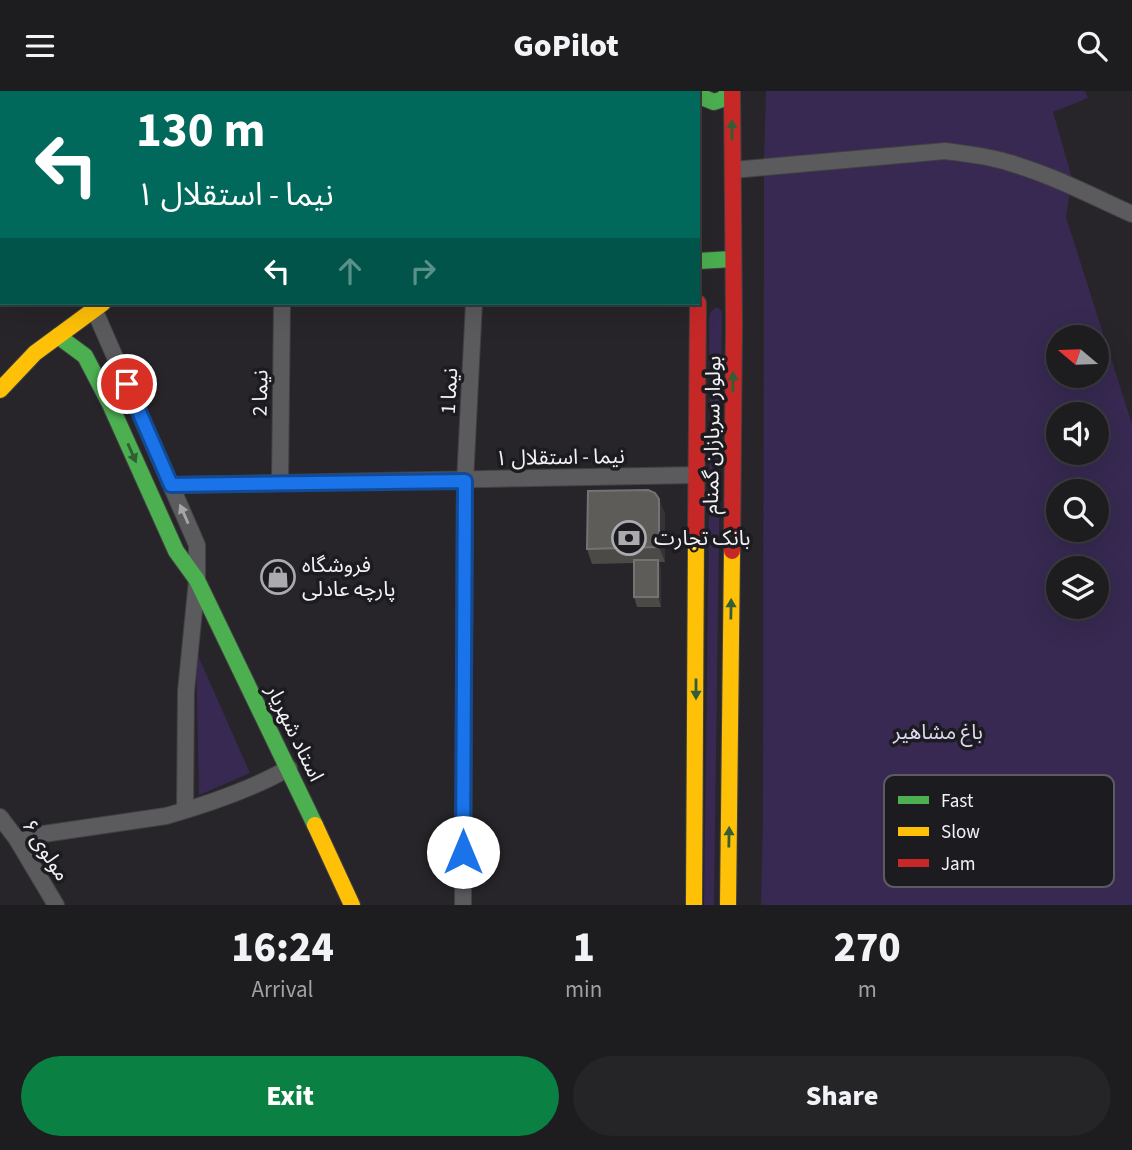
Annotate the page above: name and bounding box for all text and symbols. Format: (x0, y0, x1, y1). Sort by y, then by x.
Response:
text: GoPilot (513, 23, 619, 69)
icon: menu (21, 27, 59, 65)
icon: search (1073, 27, 1111, 65)
text: 130 m (136, 96, 265, 166)
icon: left (21, 119, 112, 210)
one-way arrow (726, 119, 738, 141)
text: نیما - استقلال ۱ (136, 172, 334, 218)
icon: left (258, 252, 296, 290)
icon: ahead (331, 252, 369, 290)
icon: right (404, 252, 442, 290)
north arrow (1046, 325, 1110, 389)
map controls (1046, 325, 1109, 619)
pin (97, 354, 157, 414)
street label: بولوار سربازان گمنام (696, 355, 729, 515)
icon: arrive (108, 365, 146, 403)
street label: نیما 1 (433, 367, 465, 415)
street label: نیما 2 (245, 370, 275, 416)
one-way arrow (727, 371, 739, 393)
button: sound (1046, 402, 1109, 465)
street label: نیما - استقلال ۱ (495, 441, 625, 473)
one-way arrow (126, 443, 138, 463)
button: search (1046, 479, 1109, 542)
one-way arrow (178, 504, 189, 525)
bank icon: بانک تجارت (610, 519, 648, 557)
place label: بانک تجارت (654, 523, 750, 553)
place label: فروشگاه پارچه عادلی (302, 550, 396, 604)
button: layers (1046, 556, 1109, 619)
shop icon: فروشگاه پارچه عادلی (259, 558, 297, 596)
one-way arrow (725, 598, 737, 620)
street label: استاد شهریار (258, 679, 331, 787)
one-way arrow (690, 679, 702, 701)
park label: باغ مشاهیر (892, 717, 983, 747)
legend (884, 775, 1114, 887)
text: Fast (941, 788, 974, 815)
street label: مولوی ۶ (15, 813, 77, 887)
position arrow (426, 815, 500, 889)
text: Slow (941, 819, 980, 846)
one-way arrow (723, 826, 735, 848)
text: Jam (941, 851, 975, 878)
text: 16:24 (231, 918, 334, 978)
text: 1 (572, 918, 595, 978)
text: 270 (834, 918, 901, 978)
text: Arrival (252, 973, 313, 1006)
text: min (565, 973, 602, 1006)
text: m (858, 973, 877, 1006)
button: Exit (21, 1056, 559, 1136)
button: Share (573, 1056, 1111, 1136)

